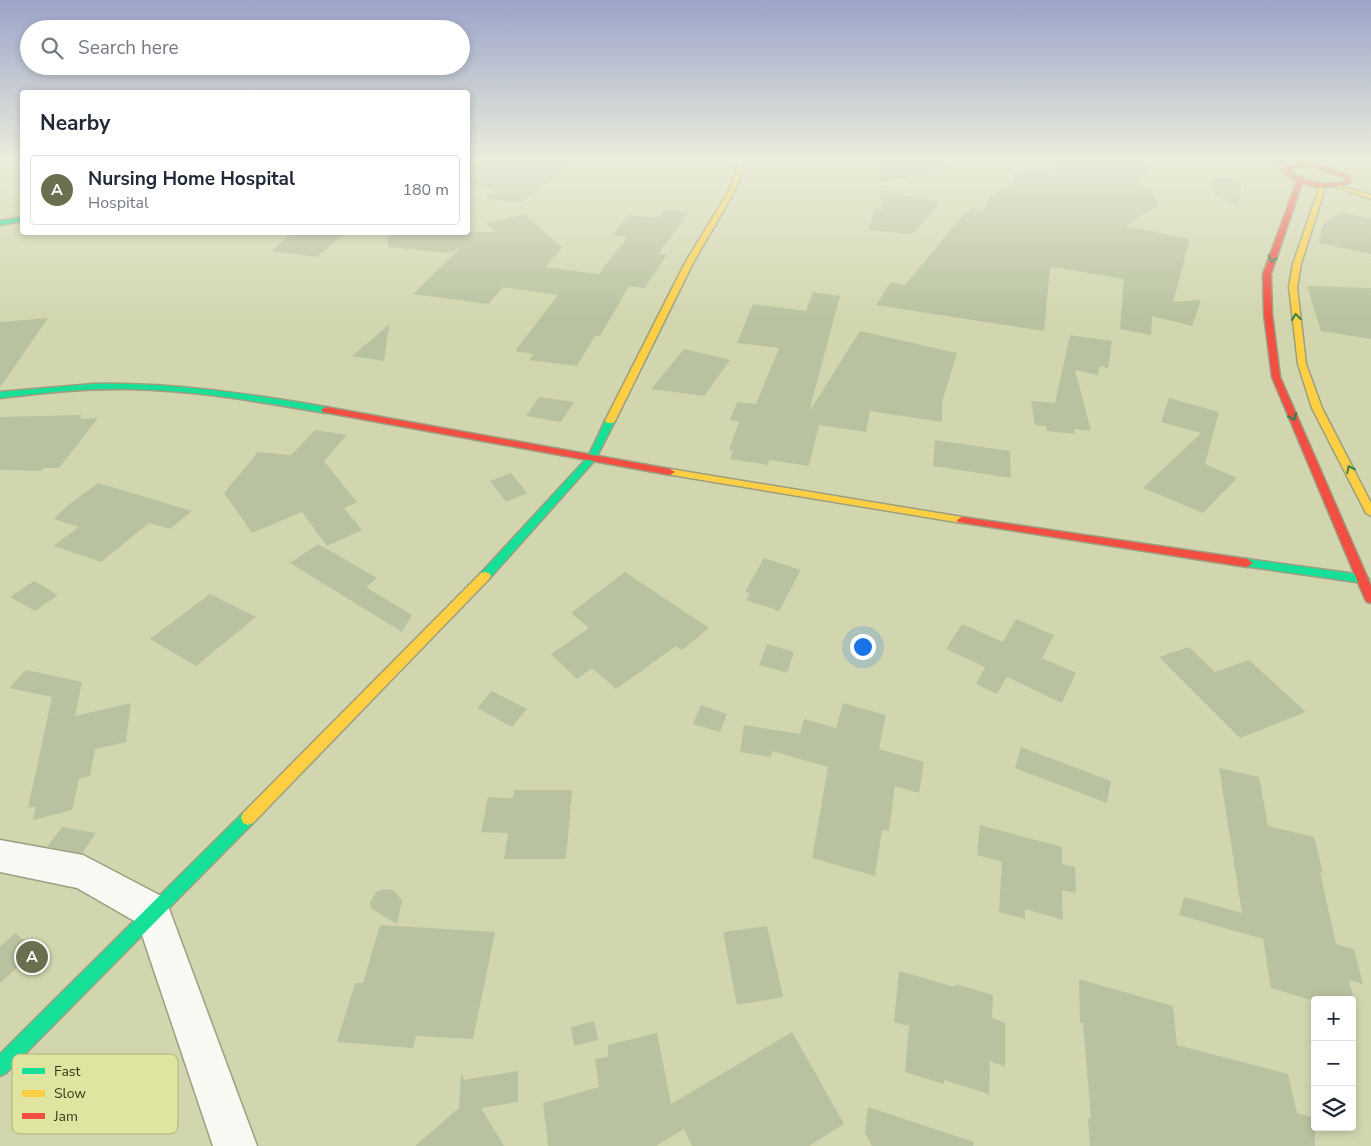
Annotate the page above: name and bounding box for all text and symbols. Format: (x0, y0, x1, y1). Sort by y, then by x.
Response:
search box (20, 20, 470, 75)
icon: search (38, 34, 66, 62)
text: Search here (78, 35, 179, 61)
text: Nearby (40, 109, 110, 137)
text: Nursing Home Hospital (88, 166, 295, 192)
text: A (51, 179, 63, 201)
text: 180 m (402, 179, 449, 201)
text: Hospital (88, 192, 149, 214)
one-way arrow (1268, 255, 1278, 263)
one-way arrow (1291, 313, 1302, 321)
one-way arrow (1286, 412, 1297, 421)
one-way arrow (1346, 465, 1356, 474)
your location (850, 634, 876, 660)
pin: A (16, 938, 48, 976)
map controls (1311, 996, 1356, 1131)
button: + (1311, 996, 1356, 1041)
button: − (1311, 1041, 1356, 1086)
legend (12, 1054, 178, 1134)
text: Fast (54, 1062, 80, 1081)
text: Slow (54, 1084, 86, 1103)
button: layers (1311, 1086, 1356, 1131)
text: Jam (53, 1107, 78, 1126)

